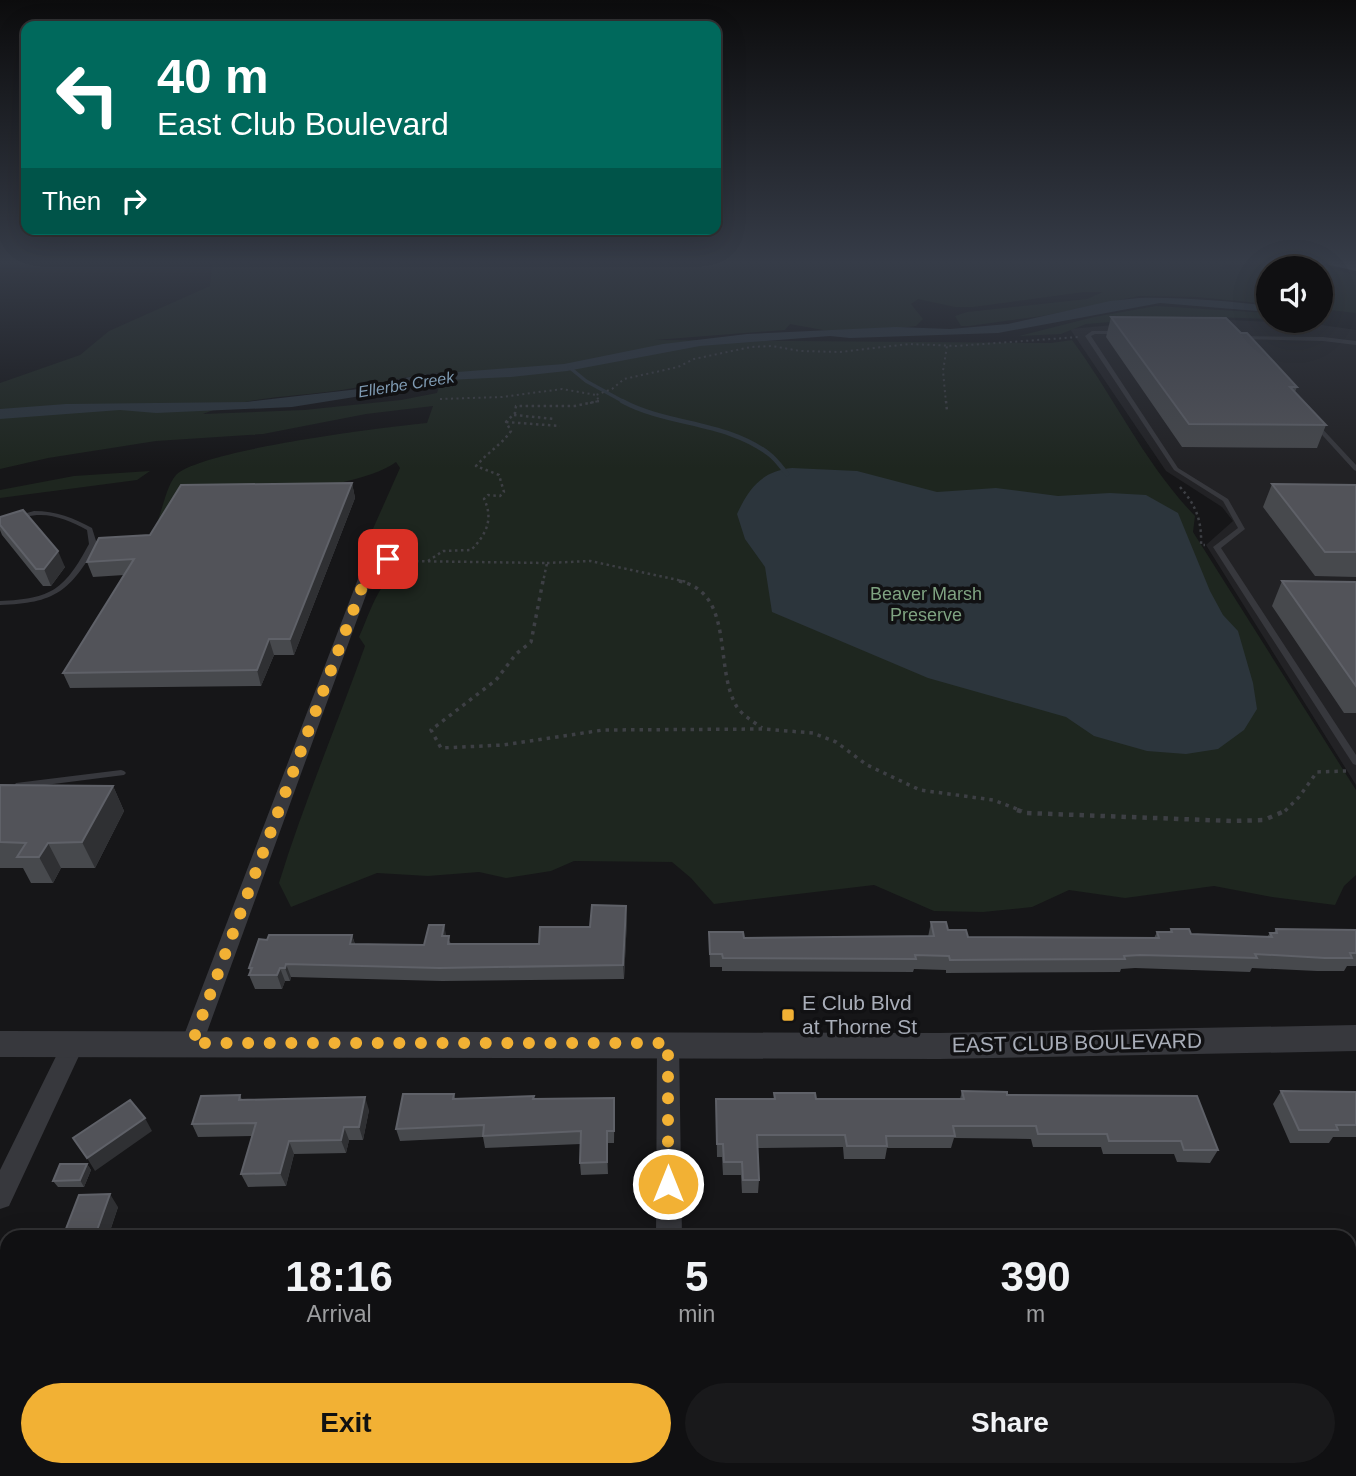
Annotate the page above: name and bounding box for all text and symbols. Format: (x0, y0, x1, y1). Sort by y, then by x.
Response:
icon: left (42, 49, 133, 140)
text: 40 m (157, 49, 269, 103)
text: East Club Boulevard (157, 106, 449, 142)
icon: right (115, 182, 153, 220)
text: Then (42, 186, 101, 216)
map controls (1256, 256, 1333, 333)
button: sound (1256, 256, 1333, 333)
water label: Ellerbe Creek (357, 368, 456, 400)
pin (358, 529, 418, 589)
icon: arrive (369, 540, 407, 578)
park label: Beaver Marsh Preserve (870, 584, 982, 625)
place label: E Club Blvd at Thorne St (802, 991, 917, 1038)
marker: E Club Blvd at Thorne St (780, 1007, 796, 1023)
street label: EAST CLUB BOULEVARD (952, 1029, 1202, 1056)
position arrow (631, 1147, 705, 1221)
text: 18:16 (285, 1253, 393, 1300)
text: 5 (685, 1253, 708, 1300)
text: 390 (1001, 1253, 1071, 1300)
text: Arrival (306, 1301, 372, 1327)
text: min (678, 1301, 715, 1327)
text: m (1026, 1301, 1045, 1327)
button: Exit (21, 1383, 671, 1463)
button: Share (685, 1383, 1335, 1463)

